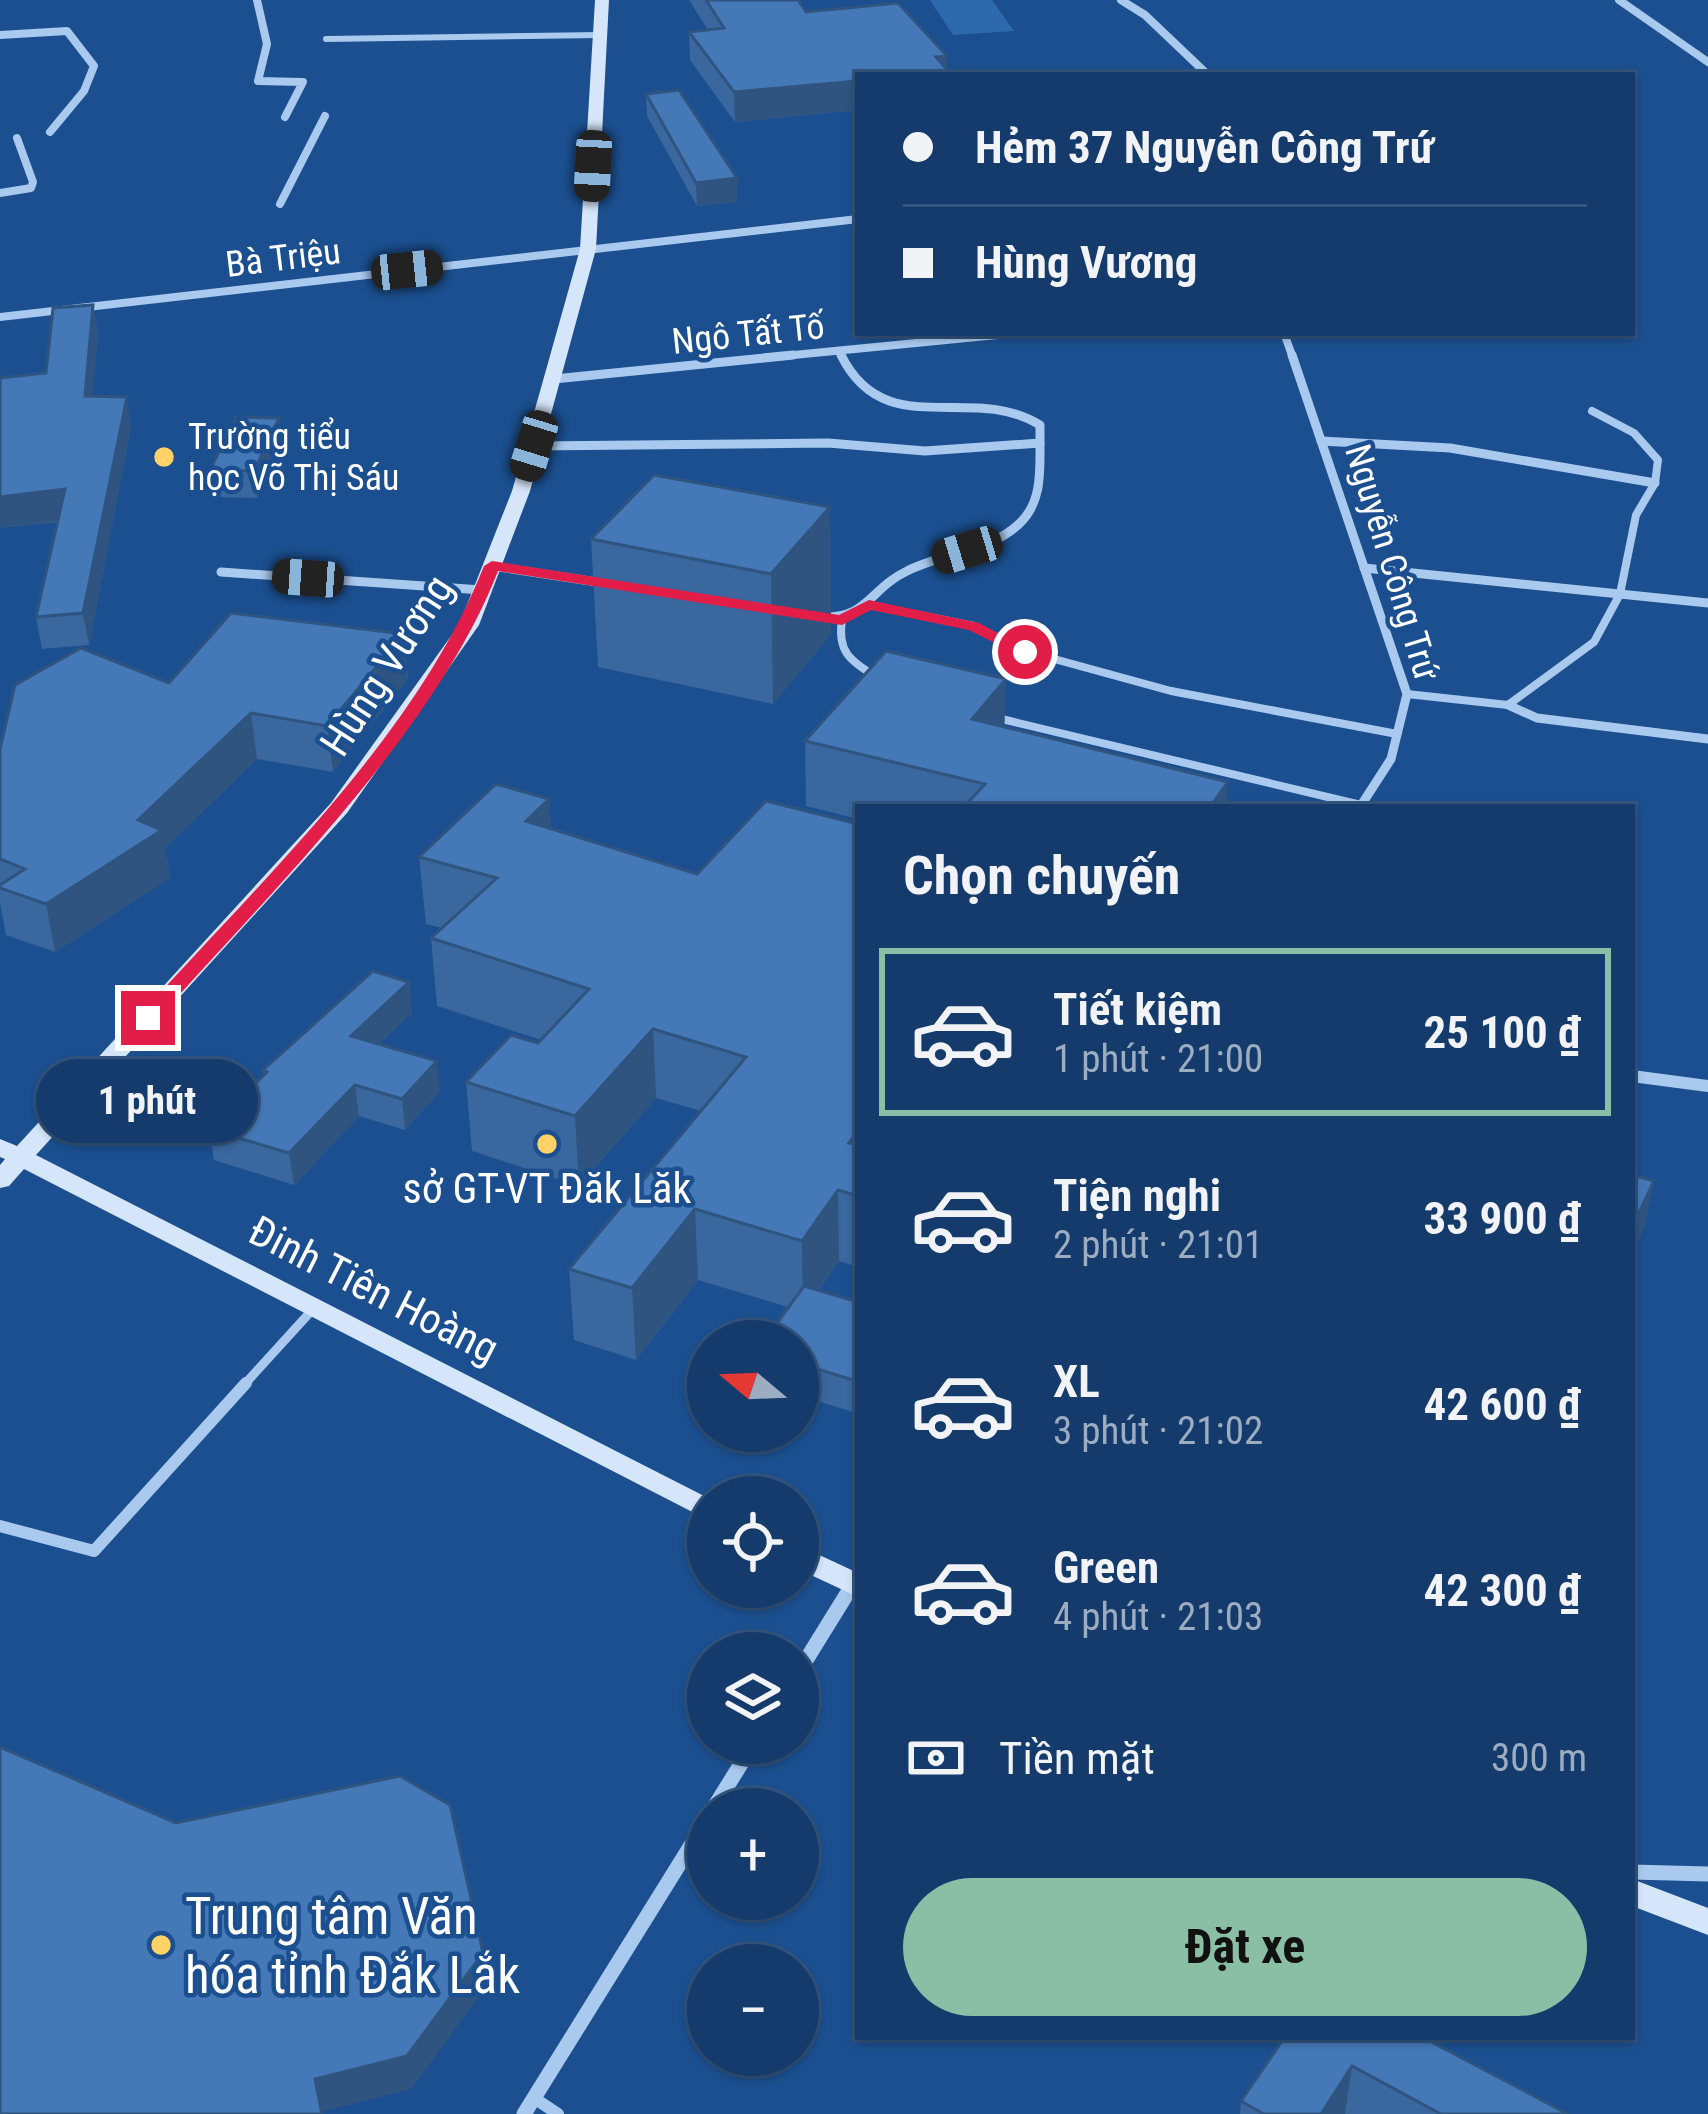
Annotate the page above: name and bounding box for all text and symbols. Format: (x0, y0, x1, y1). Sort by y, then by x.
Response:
text: Hẻm 37 Nguyễn Công Trứ (975, 121, 1434, 174)
car (573, 129, 613, 203)
street label: Bà Triệu (223, 230, 343, 286)
text: Hùng Vương (975, 236, 1198, 289)
car (369, 248, 445, 292)
street label: Ngô Tất Tố (670, 305, 827, 363)
car (506, 406, 562, 486)
place label: Trường tiểu học Võ Thị Sáu (188, 416, 399, 499)
street label: Nguyễn Công Trứ (1336, 439, 1448, 685)
marker: Trường tiểu học Võ Thị Sáu (151, 444, 177, 470)
car (927, 522, 1007, 578)
car (271, 558, 345, 598)
street label: Hùng Vương (310, 566, 463, 765)
route start (998, 625, 1052, 679)
text: Chọn chuyến (903, 844, 1180, 907)
icon: car (909, 978, 1017, 1086)
text: Tiết kiệm (1053, 983, 1222, 1036)
route end (121, 991, 175, 1045)
text: 25 100 ₫ (1424, 1006, 1581, 1059)
text: 1 phút · 21:00 (1053, 1036, 1263, 1082)
callout: 1 phút (37, 1060, 259, 1144)
text: 1 phút (98, 1078, 196, 1124)
marker: sở GT-VT Đăk Lăk (534, 1131, 560, 1157)
place label: sở GT-VT Đăk Lăk (403, 1164, 691, 1213)
icon: car (909, 1164, 1017, 1272)
text: Tiện nghi (1053, 1169, 1221, 1222)
text: 33 900 ₫ (1424, 1192, 1581, 1245)
street label: Đinh Tiên Hoàng (241, 1206, 507, 1373)
text: 2 phút · 21:01 (1053, 1222, 1263, 1268)
north arrow (687, 1320, 819, 1452)
map controls (687, 1320, 819, 2076)
icon: car (909, 1350, 1017, 1458)
text: XL (1053, 1355, 1100, 1408)
text: 42 600 ₫ (1424, 1378, 1581, 1431)
text: 3 phút · 21:02 (1053, 1408, 1263, 1454)
button: locate (687, 1476, 819, 1608)
icon: car (909, 1536, 1017, 1644)
text: Green (1053, 1541, 1159, 1594)
text: 42 300 ₫ (1424, 1564, 1581, 1617)
text: 4 phút · 21:03 (1053, 1594, 1263, 1640)
button: layers (687, 1632, 819, 1764)
icon: cash (903, 1725, 969, 1791)
text: Tiền mặt (999, 1732, 1155, 1785)
text: 300 m (1491, 1735, 1587, 1781)
button: + (687, 1788, 819, 1920)
button: Đặt xe (903, 1878, 1587, 2016)
place label: Trung tâm Văn hóa tỉnh Đắk Lắk (185, 1887, 520, 2005)
marker: Trung tâm Văn hóa tỉnh Đắk Lắk (148, 1932, 174, 1958)
button: − (687, 1944, 819, 2076)

